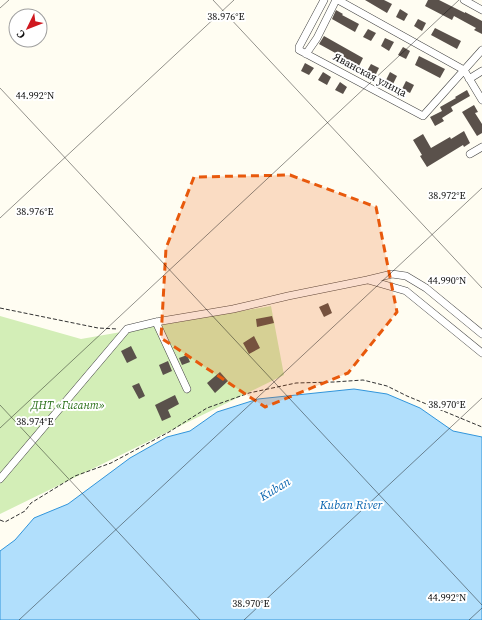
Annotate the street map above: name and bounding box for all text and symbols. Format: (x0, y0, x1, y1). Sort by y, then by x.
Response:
north arrow (8, 8, 48, 48)
text: 38.976°E (207, 10, 245, 23)
text: С (13, 27, 29, 42)
street label: Яванская улица (331, 49, 410, 101)
text: 44.992°N (16, 89, 54, 102)
text: 38.972°E (428, 189, 466, 202)
text: 38.976°E (16, 205, 54, 218)
text: 44.990°N (428, 274, 466, 287)
park label: ДНТ «Гигант» (30, 398, 105, 413)
text: 38.970°E (428, 398, 466, 411)
text: 38.974°E (16, 415, 54, 428)
water label: Kuban (256, 473, 294, 505)
water label: Kuban River (319, 497, 384, 513)
text: 44.992°N (428, 591, 466, 604)
text: 38.970°E (232, 597, 270, 610)

